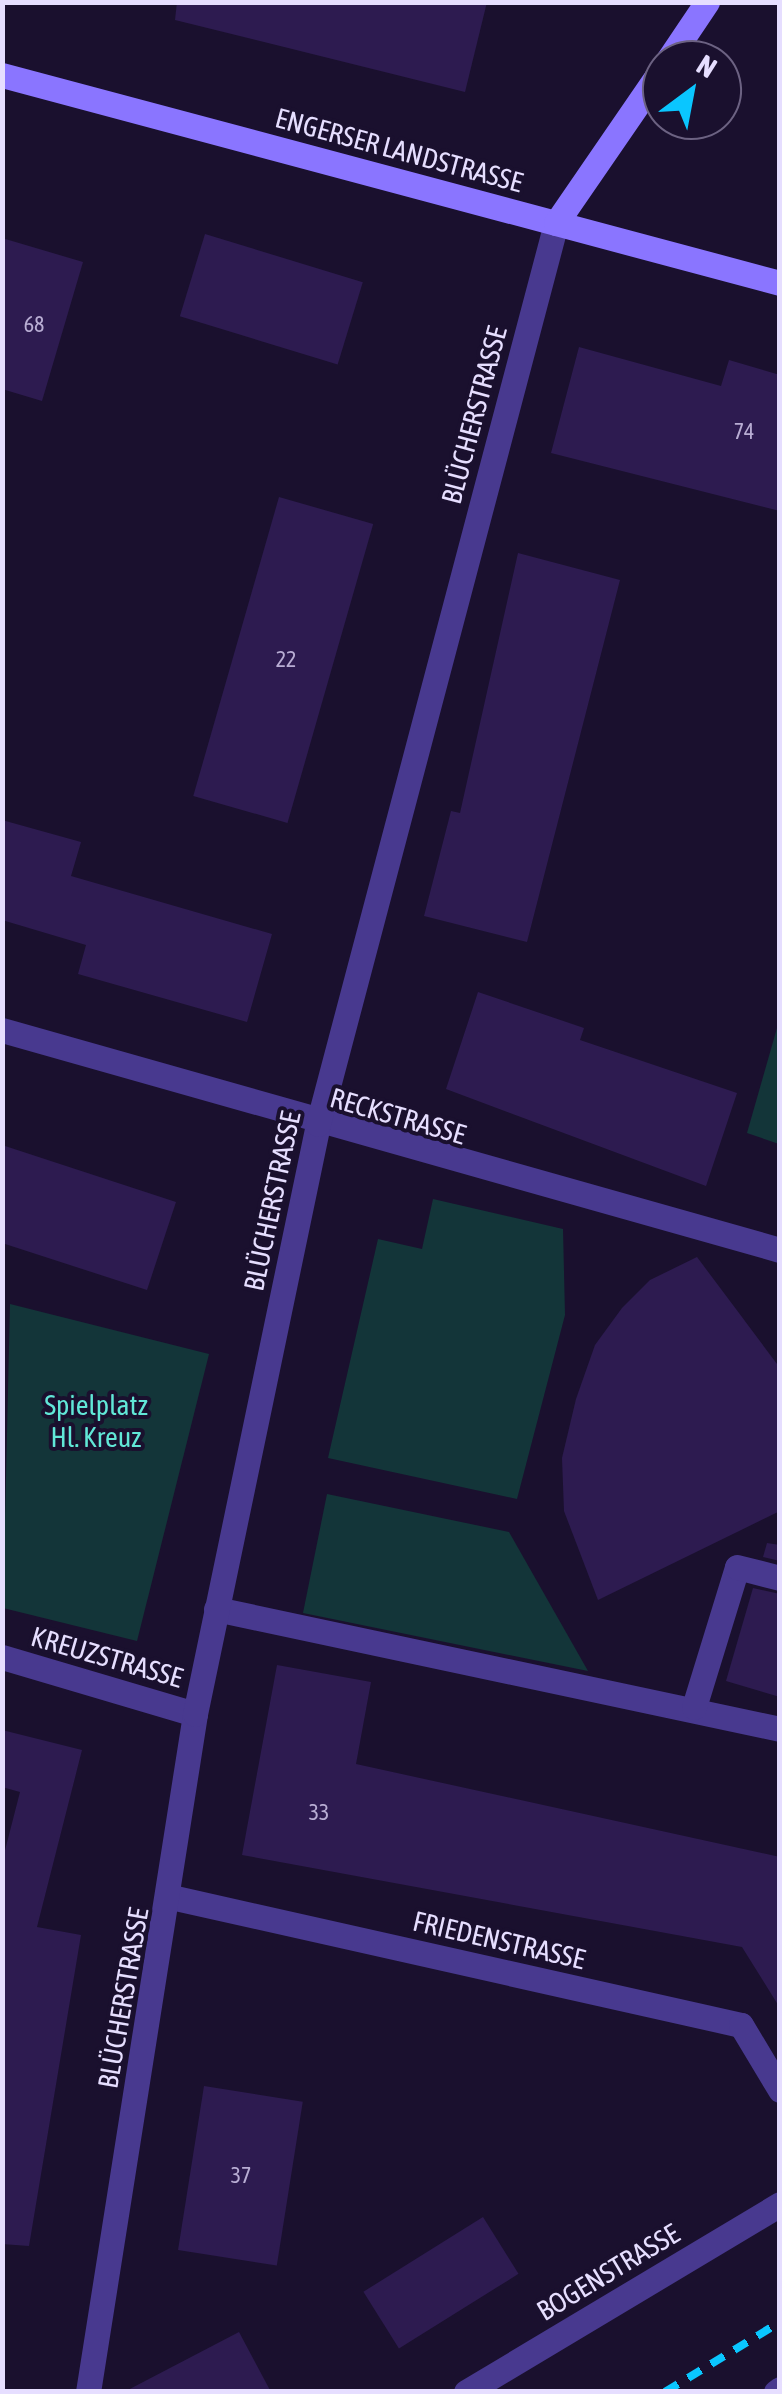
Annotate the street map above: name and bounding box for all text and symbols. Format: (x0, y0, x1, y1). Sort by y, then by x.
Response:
north arrow (642, 40, 742, 140)
text: N (691, 48, 722, 84)
street label: ENGERSER LANDSTRASSE (272, 101, 526, 199)
house number: 68 (24, 312, 44, 338)
street label: BLÜCHERSTRASSE (434, 322, 514, 508)
house number: 74 (734, 419, 754, 445)
house number: 22 (276, 647, 296, 673)
street label: RECKSTRASSE (326, 1081, 470, 1151)
street label: BLÜCHERSTRASSE (237, 1108, 307, 1294)
park label: Spielplatz Hl. Kreuz (44, 1388, 148, 1454)
street label: KREUZSTRASSE (27, 1619, 187, 1695)
house number: 33 (309, 1800, 329, 1826)
street label: FRIEDENSTRASSE (410, 1904, 588, 1976)
street label: BLÜCHERSTRASSE (91, 1905, 155, 2091)
house number: 37 (231, 2163, 251, 2189)
street label: BOGENSTRASSE (531, 2216, 685, 2328)

